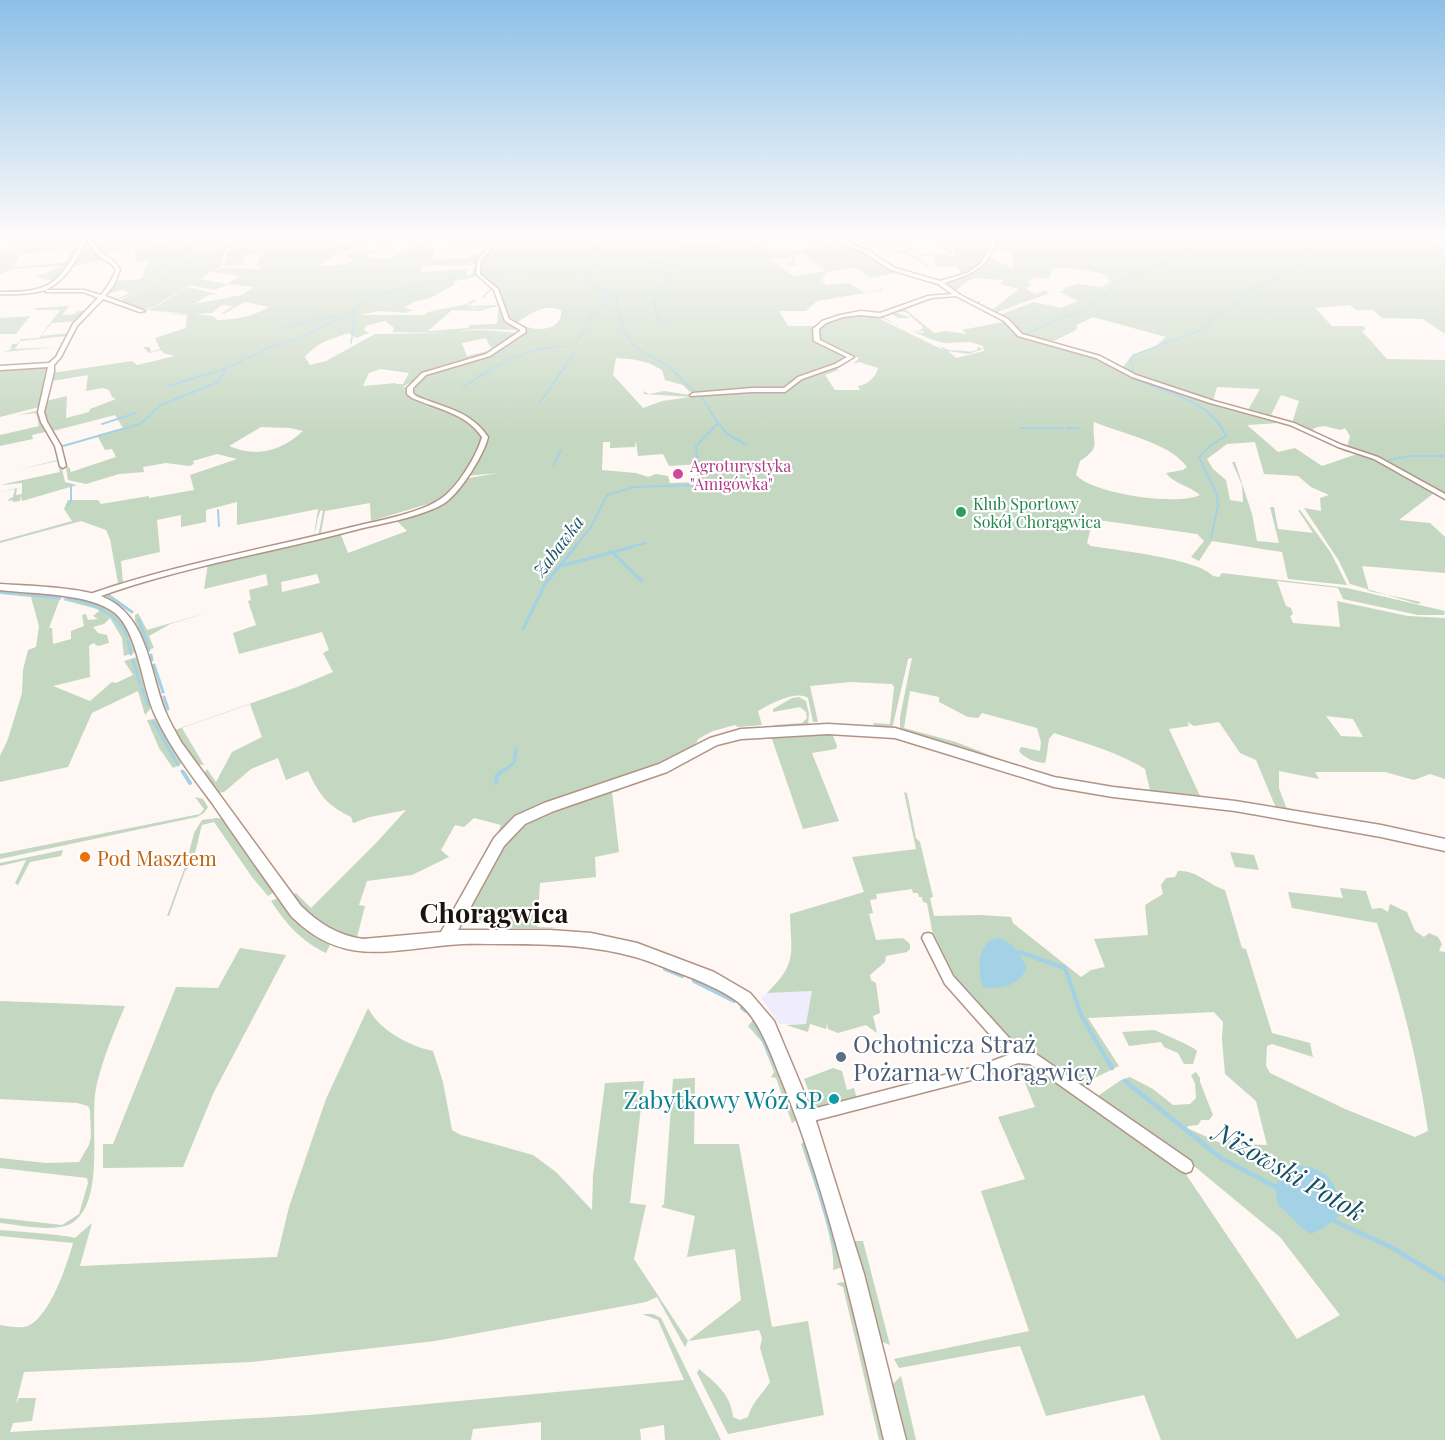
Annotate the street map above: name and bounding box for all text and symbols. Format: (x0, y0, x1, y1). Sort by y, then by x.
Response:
place label: Agroturystyka "Amigówka" (689, 455, 791, 494)
marker: Agroturystyka "Amigówka" (671, 467, 685, 481)
place label: Klub Sportowy Sokół Chorągwica (973, 493, 1101, 532)
marker: Klub Sportowy Sokół Chorągwica (954, 505, 968, 519)
water label: Zabawka (527, 511, 589, 582)
place label: Pod Masztem (97, 844, 217, 871)
marker: Pod Masztem (78, 850, 92, 864)
district label: Chorągwica (419, 894, 569, 930)
place label: Ochotnicza Straż Pożarna w Chorągwicy (853, 1027, 1097, 1087)
marker: Ochotnicza Straż Pożarna w Chorągwicy (834, 1050, 848, 1064)
place label: Zabytkowy Wóz SP (624, 1083, 822, 1115)
marker: Zabytkowy Wóz SP (827, 1092, 841, 1106)
water label: Niżowski Potok (1206, 1113, 1372, 1228)

